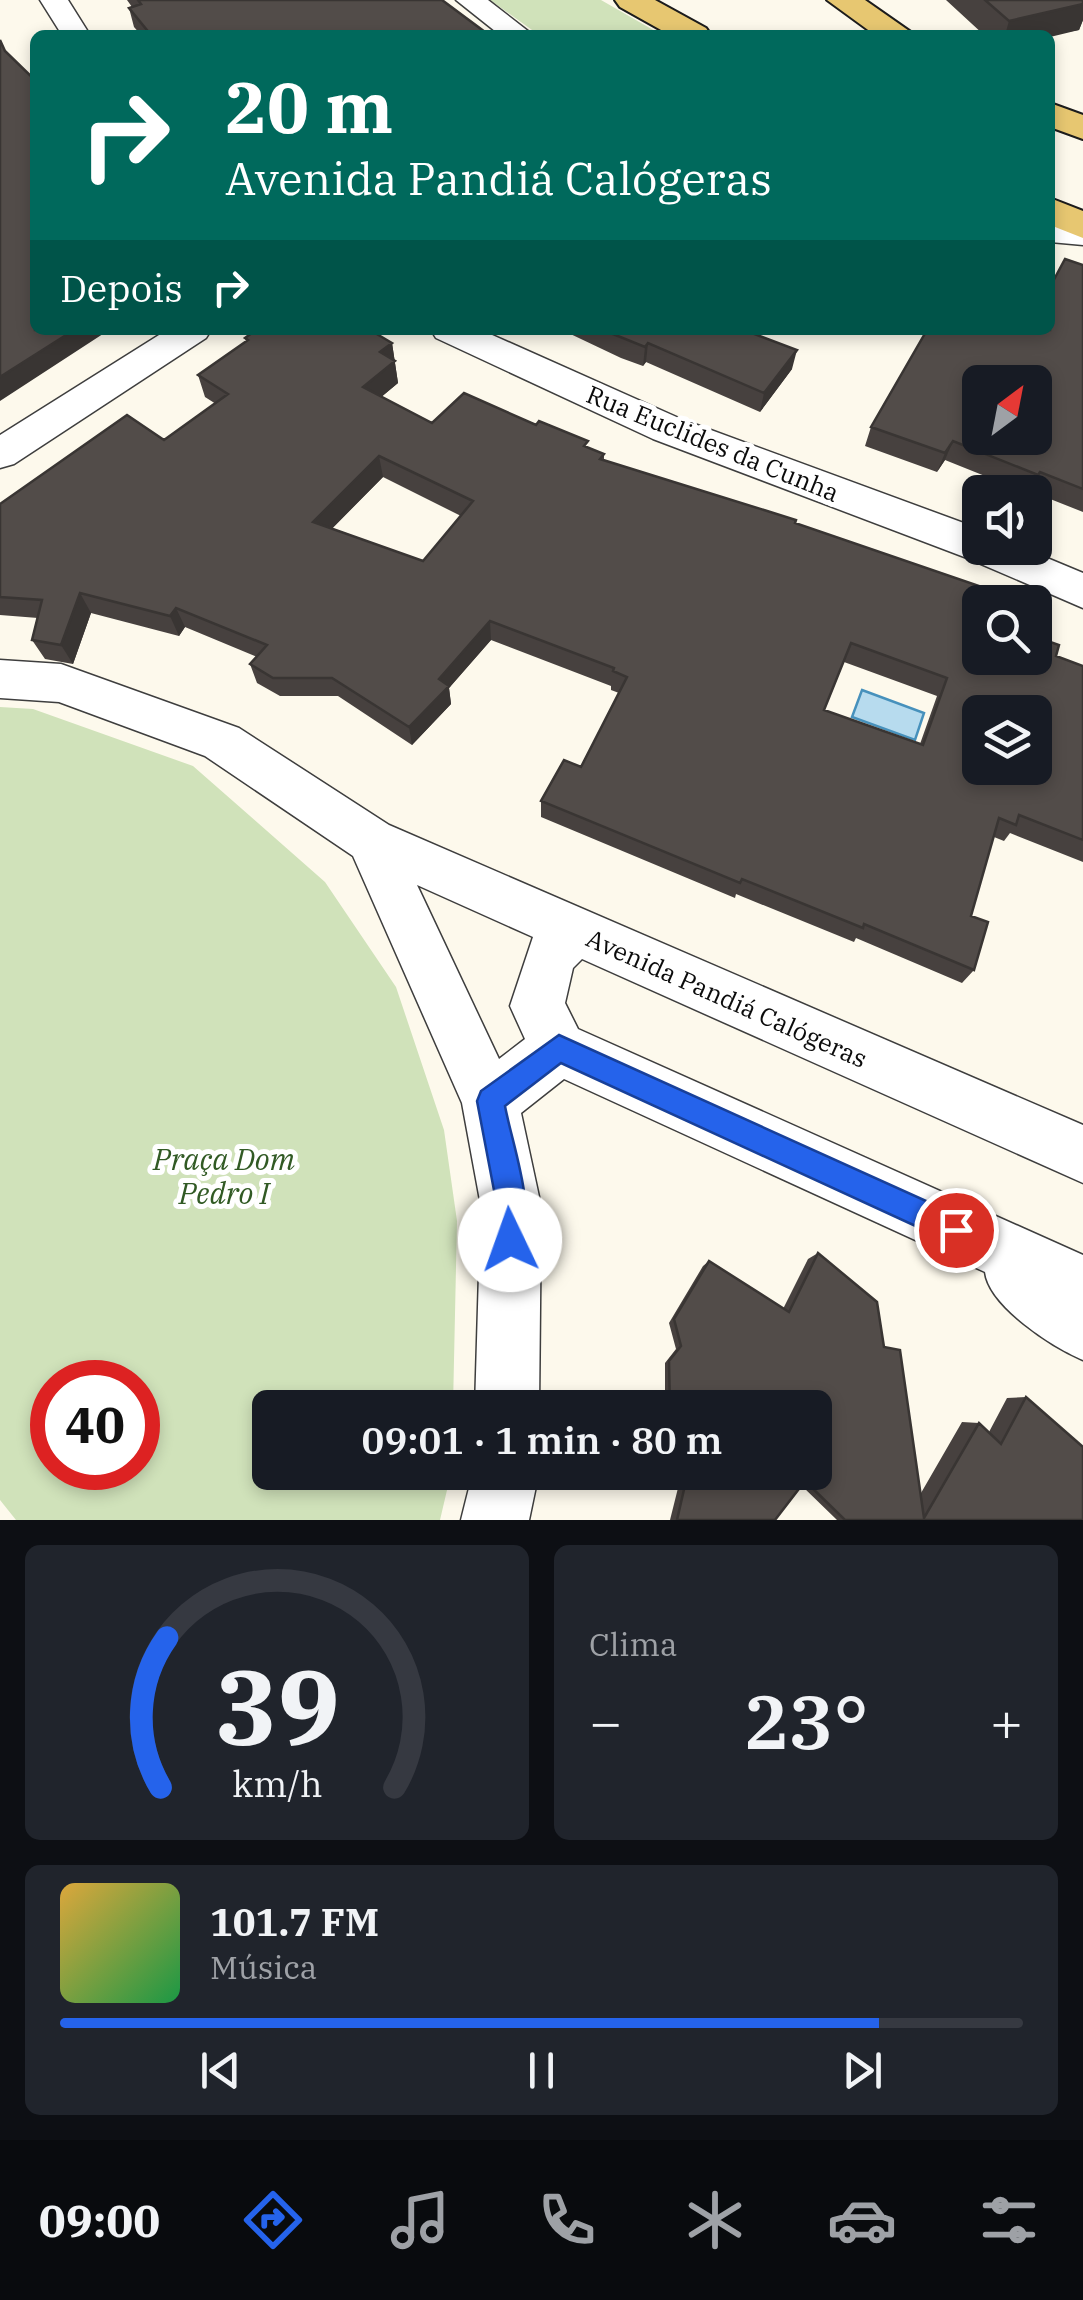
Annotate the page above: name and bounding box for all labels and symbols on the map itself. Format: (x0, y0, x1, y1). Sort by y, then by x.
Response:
north arrow (962, 365, 1052, 455)
street label: Rua Euclides da Cunha (582, 377, 844, 509)
street label: Avenida Pandiá Calógeras (581, 921, 873, 1075)
park label: Praça Dom Pedro I (152, 1139, 295, 1212)
position arrow (458, 1188, 562, 1292)
pin (914, 1188, 999, 1273)
speed limit sign: 40 (30, 1360, 160, 1490)

